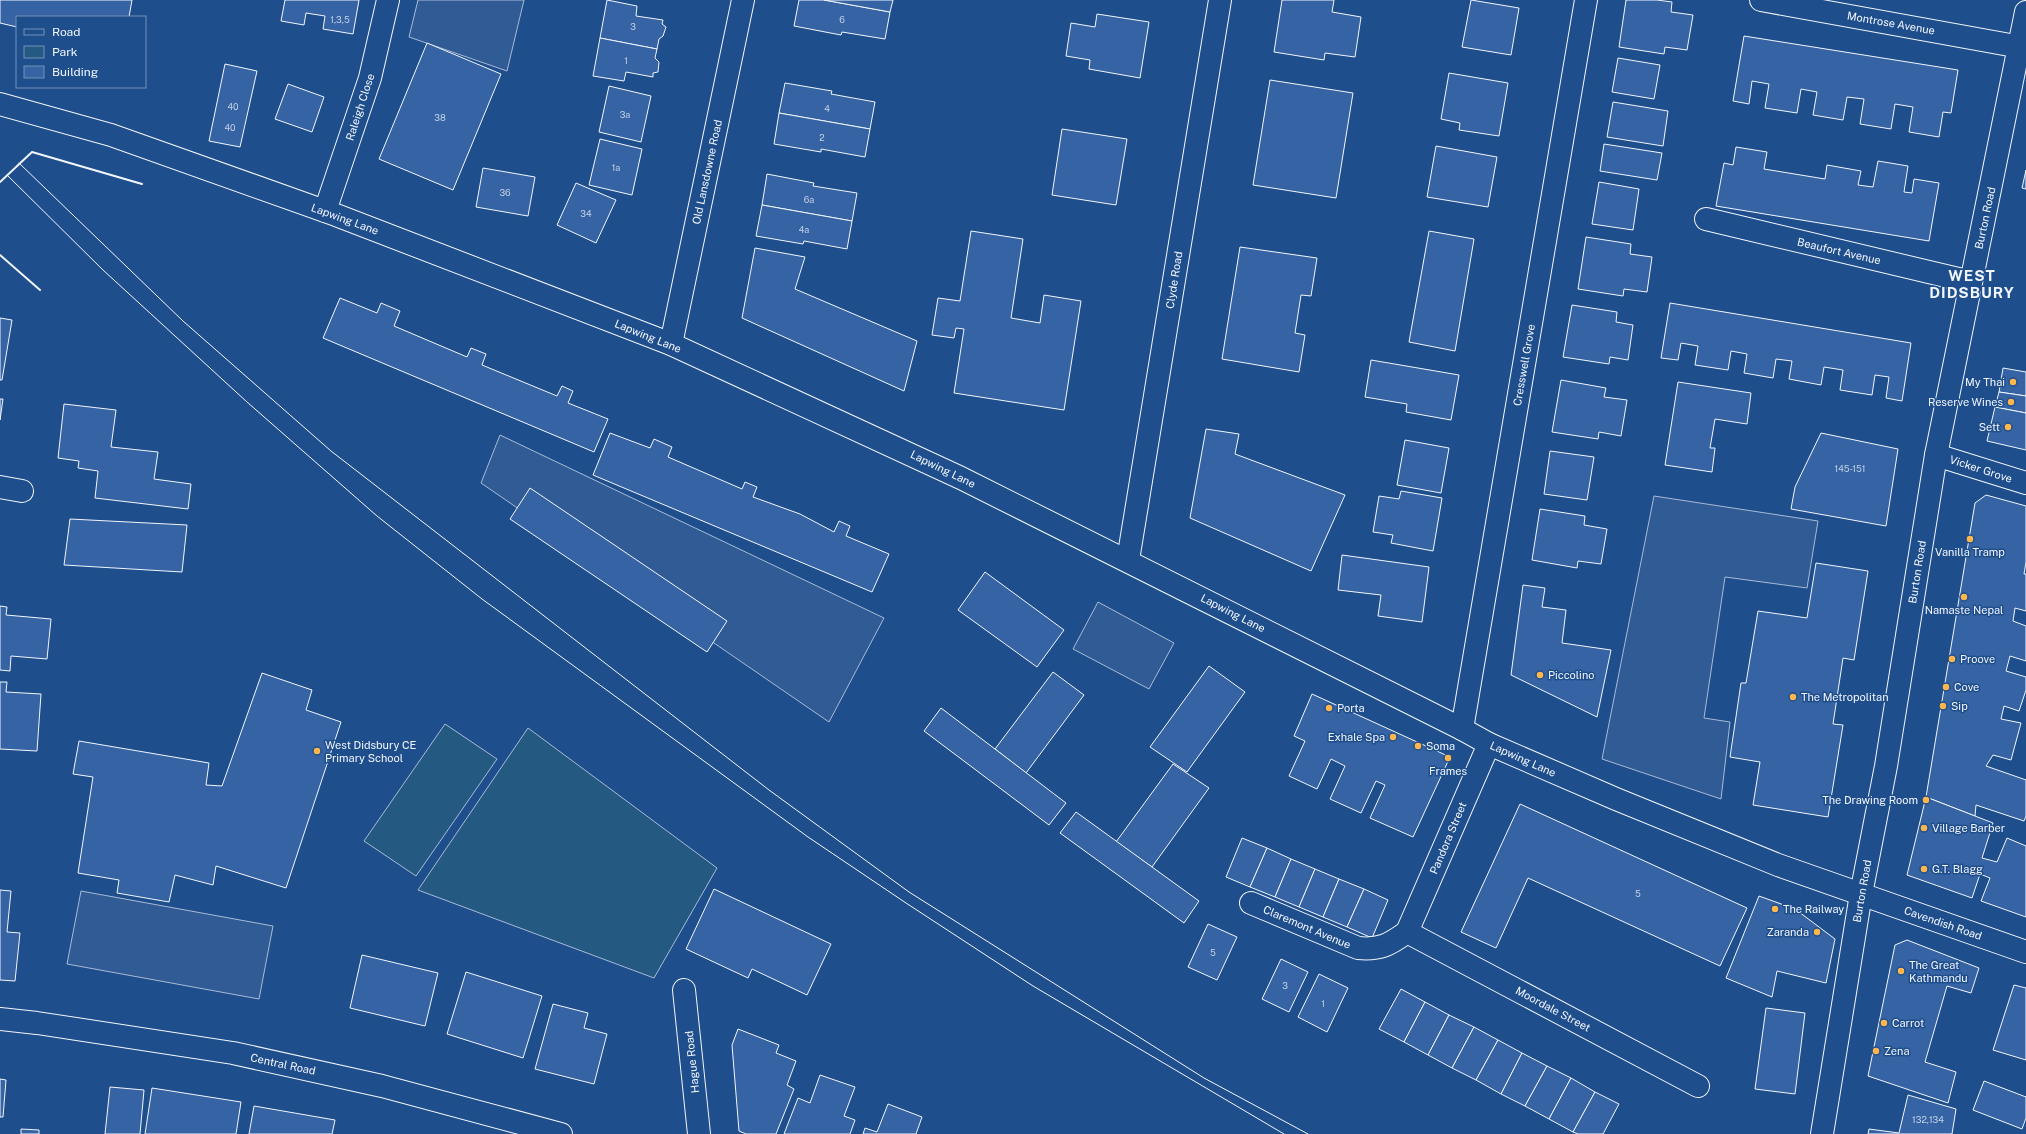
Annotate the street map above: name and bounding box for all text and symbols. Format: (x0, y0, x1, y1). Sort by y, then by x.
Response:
street label: Montrose Avenue (1846, 9, 1936, 37)
house number: 1,3,5 (330, 14, 350, 25)
house number: 6 (839, 14, 845, 25)
legend (16, 16, 146, 88)
house number: 3 (630, 21, 636, 32)
text: Road (52, 25, 80, 39)
text: Park (52, 45, 78, 59)
house number: 1 (624, 55, 628, 66)
text: Building (52, 65, 98, 79)
street label: Raleigh Close (343, 72, 377, 142)
house number: 40 (227, 101, 239, 112)
house number: 4 (824, 103, 830, 114)
house number: 3a (620, 109, 630, 120)
house number: 38 (434, 112, 446, 123)
street label: Old Lansdowne Road (690, 118, 724, 226)
house number: 40 (224, 122, 236, 133)
house number: 2 (819, 132, 825, 143)
house number: 1a (612, 162, 620, 173)
street label: Burton Road (1973, 186, 1997, 250)
house number: 36 (499, 187, 511, 198)
house number: 6a (804, 194, 814, 205)
street label: Lapwing Lane (310, 201, 380, 237)
house number: 34 (580, 208, 592, 219)
house number: 4a (799, 224, 809, 235)
street label: Beaufort Avenue (1796, 236, 1882, 266)
street label: Clyde Road (1164, 250, 1184, 310)
district label: WEST DIDSBURY (1929, 267, 2015, 301)
street label: Lapwing Lane (613, 317, 683, 355)
street label: Cresswell Grove (1511, 323, 1537, 407)
place label: My Thai (1965, 376, 2005, 388)
marker: My Thai (2008, 377, 2018, 387)
place label: Reserve Wines (1928, 396, 2003, 408)
marker: Reserve Wines (2006, 397, 2016, 407)
place label: Sett (1979, 421, 2000, 433)
marker: Sett (2003, 422, 2013, 432)
street label: Lapwing Lane (909, 448, 977, 490)
street label: Vicker Grove (1948, 453, 2014, 485)
house number: 145-151 (1835, 463, 1865, 474)
marker: Vanilla Tramp (1965, 534, 1975, 544)
street label: Burton Road (1906, 540, 1928, 604)
place label: Vanilla Tramp (1935, 546, 2005, 558)
street label: Lapwing Lane (1199, 592, 1267, 634)
marker: Namaste Nepal (1959, 592, 1969, 602)
place label: Namaste Nepal (1925, 604, 2003, 616)
place label: Proove (1960, 653, 1995, 665)
marker: Proove (1947, 654, 1957, 664)
place label: Piccolino (1548, 669, 1594, 681)
marker: Piccolino (1535, 670, 1545, 680)
place label: Cove (1954, 681, 1979, 693)
marker: Cove (1941, 682, 1951, 692)
place label: The Metropolitan (1801, 691, 1889, 703)
marker: The Metropolitan (1788, 692, 1798, 702)
place label: Sip (1951, 700, 1968, 712)
marker: Sip (1938, 701, 1948, 711)
place label: Porta (1337, 702, 1365, 714)
marker: Porta (1324, 703, 1334, 713)
place label: Exhale Spa (1328, 731, 1385, 743)
marker: Exhale Spa (1388, 732, 1398, 742)
place label: West Didsbury CE Primary School (325, 739, 417, 764)
street label: Lapwing Lane (1488, 739, 1558, 779)
place label: Soma (1426, 740, 1455, 752)
marker: Soma (1413, 741, 1423, 751)
marker: West Didsbury CE Primary School (312, 746, 322, 756)
marker: Frames (1443, 753, 1453, 763)
place label: Frames (1429, 765, 1467, 777)
place label: The Drawing Room (1822, 794, 1918, 806)
marker: The Drawing Room (1921, 795, 1931, 805)
street label: Pandora Street (1427, 800, 1469, 876)
place label: Village Barber (1932, 822, 2005, 834)
marker: Village Barber (1919, 823, 1929, 833)
street label: Burton Road (1851, 859, 1873, 923)
place label: G.T. Blagg (1932, 863, 1983, 875)
marker: G.T. Blagg (1919, 864, 1929, 874)
house number: 5 (1635, 888, 1641, 899)
street label: Claremont Avenue (1261, 903, 1353, 951)
place label: The Railway (1783, 903, 1844, 915)
marker: The Railway (1770, 904, 1780, 914)
street label: Cavendish Road (1903, 904, 1983, 942)
place label: Zaranda (1767, 926, 1809, 938)
marker: Zaranda (1812, 927, 1822, 937)
house number: 5 (1210, 947, 1216, 958)
place label: The Great Kathmandu (1909, 959, 1968, 984)
marker: The Great Kathmandu (1896, 966, 1906, 976)
house number: 3 (1282, 980, 1288, 991)
street label: Moordale Street (1514, 984, 1592, 1034)
house number: 1 (1321, 998, 1325, 1009)
place label: Carrot (1892, 1017, 1924, 1029)
marker: Carrot (1879, 1018, 1889, 1028)
street label: Hague Road (683, 1030, 701, 1094)
place label: Zena (1884, 1045, 1910, 1057)
marker: Zena (1871, 1046, 1881, 1056)
street label: Central Road (249, 1051, 317, 1077)
house number: 132,134 (1912, 1114, 1944, 1125)

